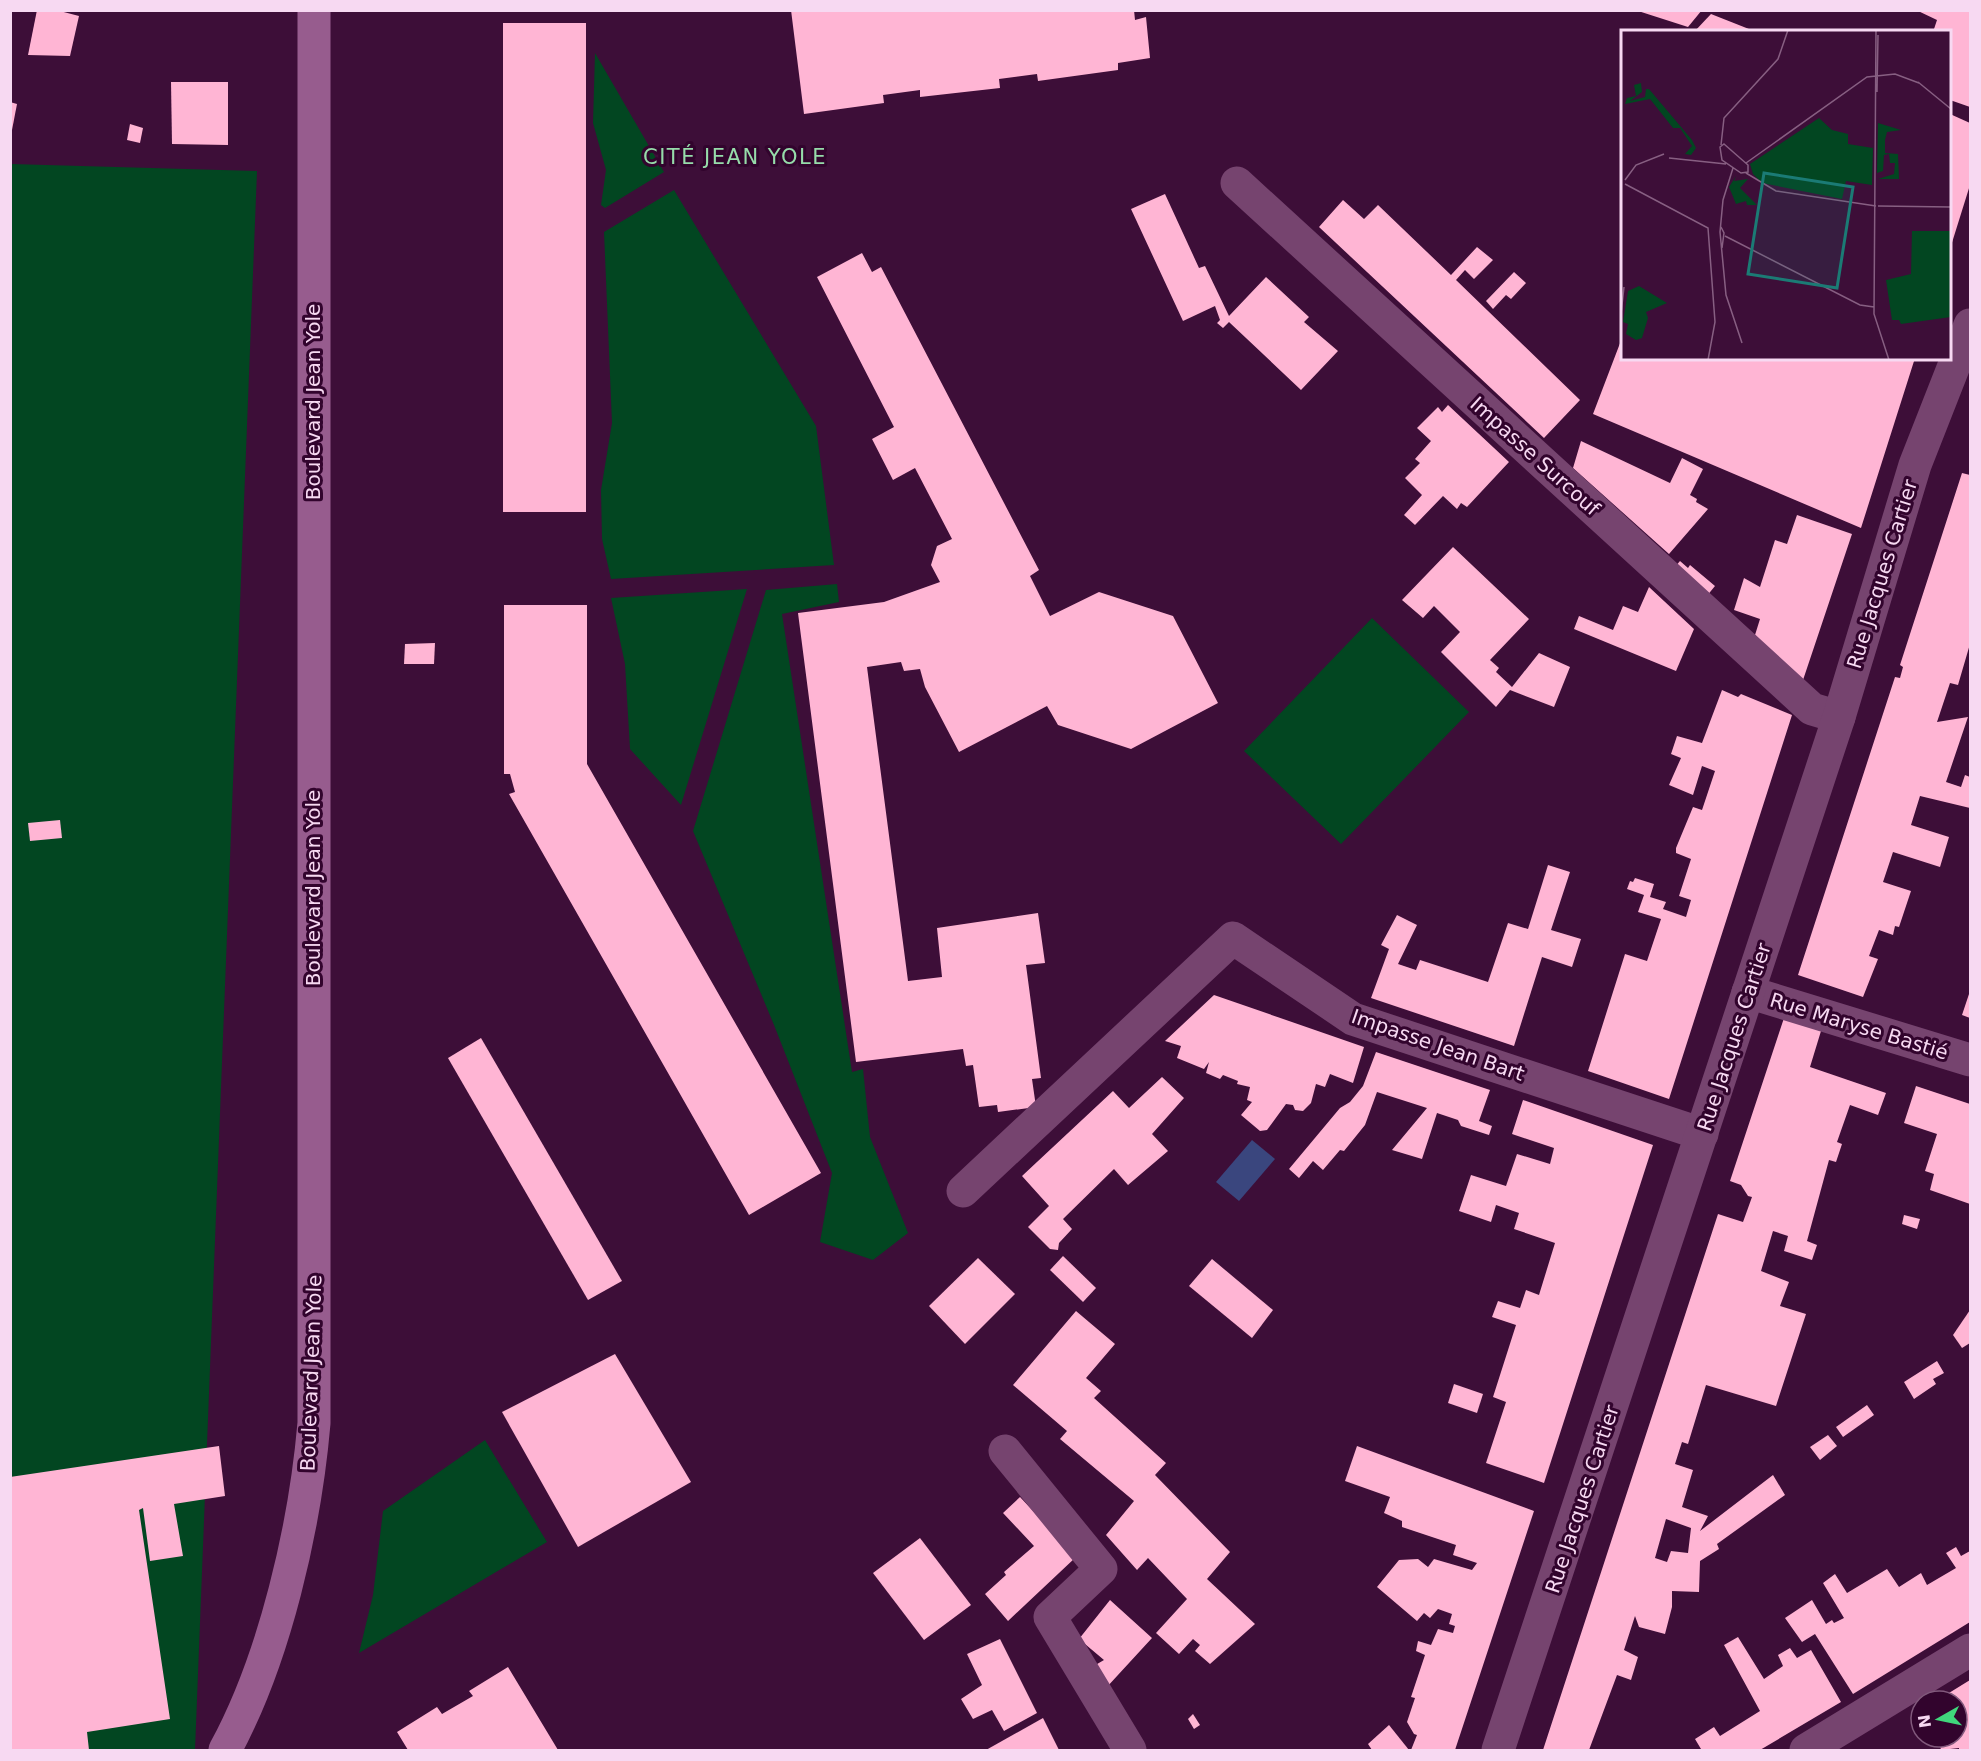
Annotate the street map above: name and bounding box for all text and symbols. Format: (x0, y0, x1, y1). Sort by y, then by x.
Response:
inset map (1621, 30, 1951, 360)
district label: CITÉ JEAN YOLE (643, 144, 827, 169)
street label: Boulevard Jean Yole (301, 304, 325, 500)
street label: Impasse Surcouf (1465, 392, 1605, 521)
street label: Rue Jacques Cartier (1842, 476, 1922, 671)
street label: Boulevard Jean Yole (301, 790, 325, 986)
street label: Rue Jacques Cartier (1692, 939, 1776, 1134)
street label: Rue Maryse Bastié (1767, 987, 1951, 1065)
street label: Impasse Jean Bart (1348, 1004, 1528, 1086)
street label: Boulevard Jean Yole (296, 1274, 326, 1472)
street label: Rue Jacques Cartier (1540, 1401, 1624, 1596)
north arrow (1909, 1689, 1969, 1749)
text: N (1914, 1713, 1935, 1729)

